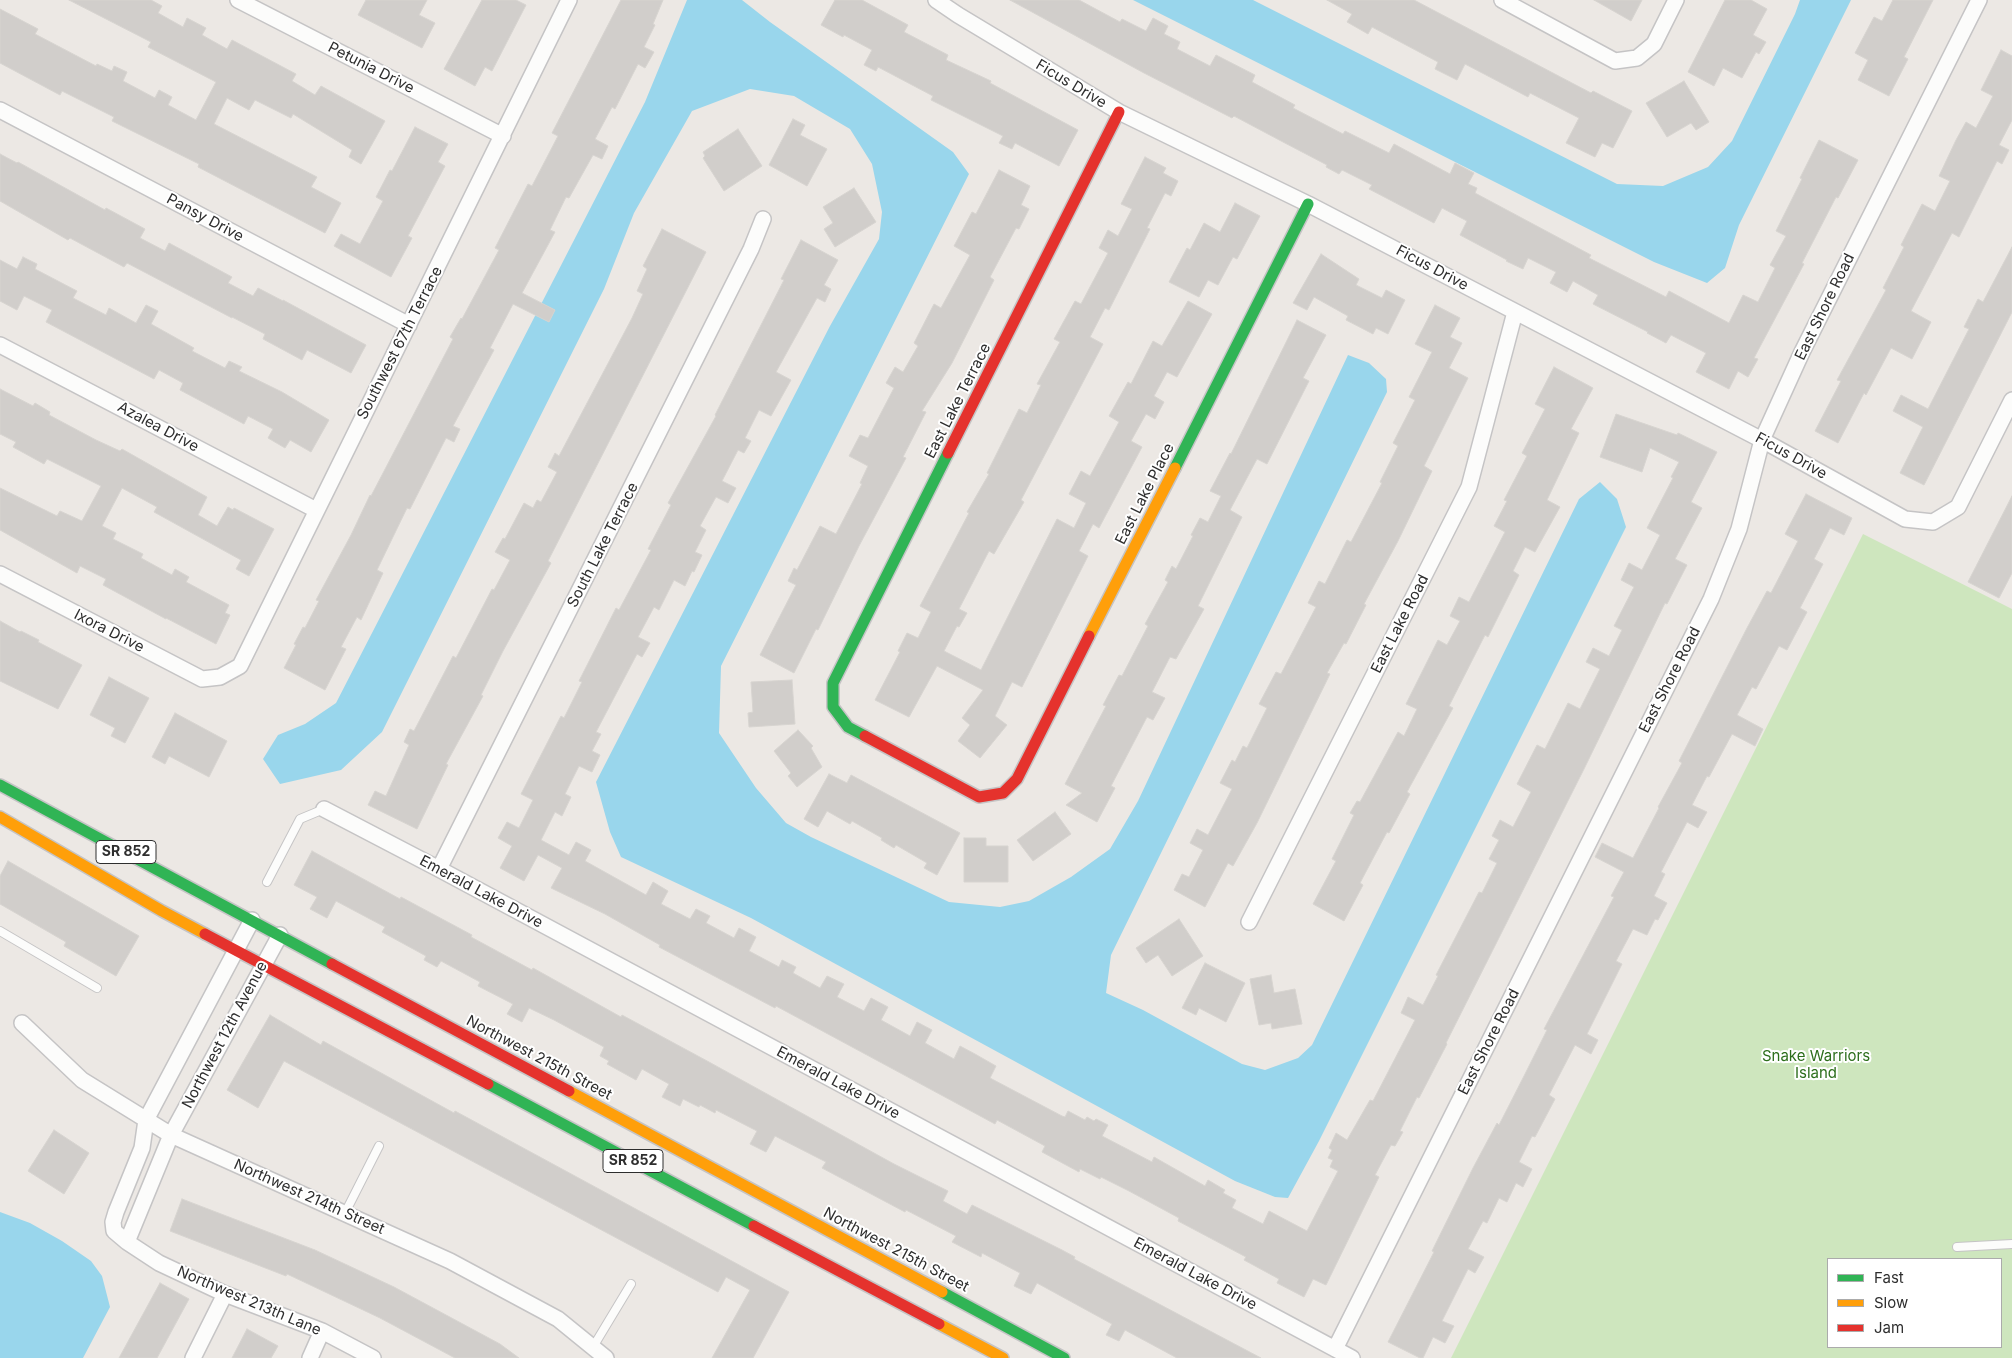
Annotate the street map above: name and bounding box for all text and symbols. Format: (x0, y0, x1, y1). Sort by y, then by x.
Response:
street label: Petunia Drive (325, 39, 417, 97)
street label: Ficus Drive (1032, 56, 1110, 112)
street label: Pansy Drive (163, 190, 247, 246)
street label: Ficus Drive (1393, 241, 1471, 295)
street label: East Shore Road (1791, 251, 1859, 363)
street label: Southwest 67th Terrace (354, 263, 446, 423)
street label: East Lake Terrace (921, 340, 995, 462)
street label: Azalea Drive (114, 398, 202, 456)
street label: Ficus Drive (1752, 429, 1830, 483)
street label: East Lake Place (1112, 440, 1178, 548)
street label: South Lake Terrace (564, 480, 642, 610)
street label: East Lake Road (1367, 572, 1433, 676)
street label: Ixora Drive (71, 606, 147, 656)
street label: East Shore Road (1636, 624, 1704, 736)
road number: SR 852 (96, 840, 156, 864)
street label: Emerald Lake Drive (416, 852, 546, 932)
street label: Northwest 12th Avenue (179, 959, 271, 1111)
street label: East Shore Road (1455, 986, 1523, 1098)
street label: Northwest 215th Street (463, 1012, 615, 1104)
street label: Emerald Lake Drive (773, 1043, 903, 1123)
park label: Snake Warriors Island (1762, 1047, 1870, 1082)
road number: SR 852 (603, 1150, 663, 1172)
street label: Northwest 214th Street (231, 1156, 387, 1238)
street label: Northwest 215th Street (820, 1204, 972, 1296)
street label: Emerald Lake Drive (1130, 1234, 1260, 1314)
legend (1827, 1258, 2002, 1348)
street label: Northwest 213th Lane (174, 1262, 324, 1340)
text: Fast (1874, 1268, 1904, 1287)
text: Slow (1874, 1293, 1908, 1312)
text: Jam (1874, 1318, 1904, 1337)

